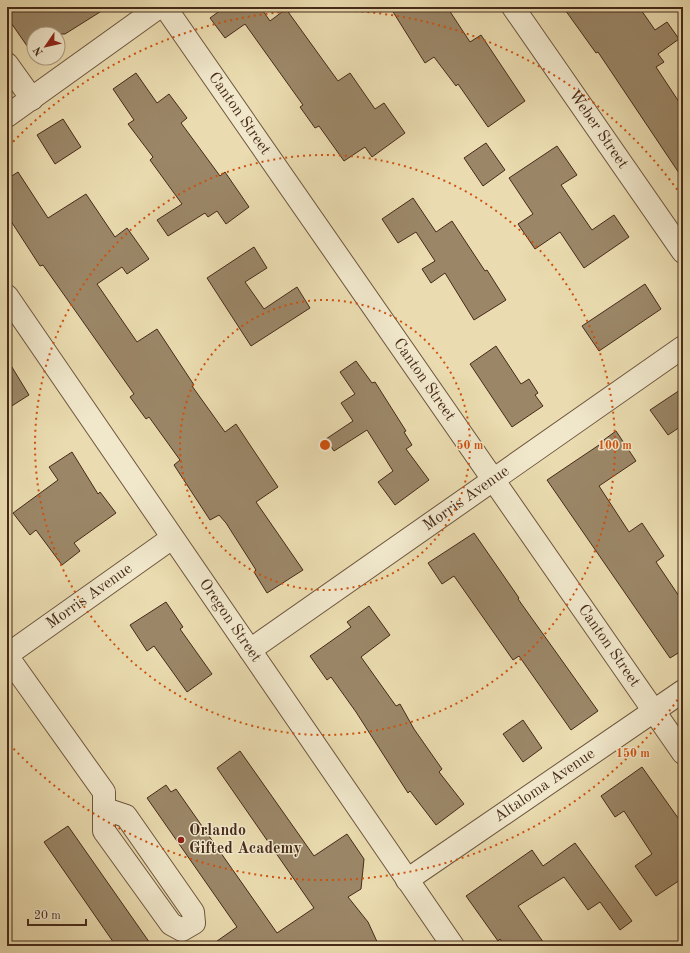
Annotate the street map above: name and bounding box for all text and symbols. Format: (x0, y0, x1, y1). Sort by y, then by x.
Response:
north arrow (26, 26, 66, 66)
text: N (32, 44, 46, 57)
street label: Canton Street (205, 70, 273, 158)
street label: Weber Street (565, 87, 631, 172)
street label: Canton Street (390, 336, 458, 424)
centre of rings (318, 438, 332, 452)
text: 50 m (457, 439, 484, 452)
text: 100 m (598, 440, 632, 452)
street label: Morris Avenue (420, 463, 512, 534)
street label: Morris Avenue (44, 561, 135, 632)
street label: Oregon Street (196, 576, 264, 666)
street label: Canton Street (575, 602, 643, 691)
street label: Altaloma Avenue (491, 746, 598, 826)
text: 150 m (616, 747, 650, 760)
place label: Orlando Gifted Academy (189, 823, 302, 857)
marker: Orlando Gifted Academy (176, 835, 186, 845)
scale bar (28, 901, 86, 927)
text: 20 m (34, 910, 61, 922)

